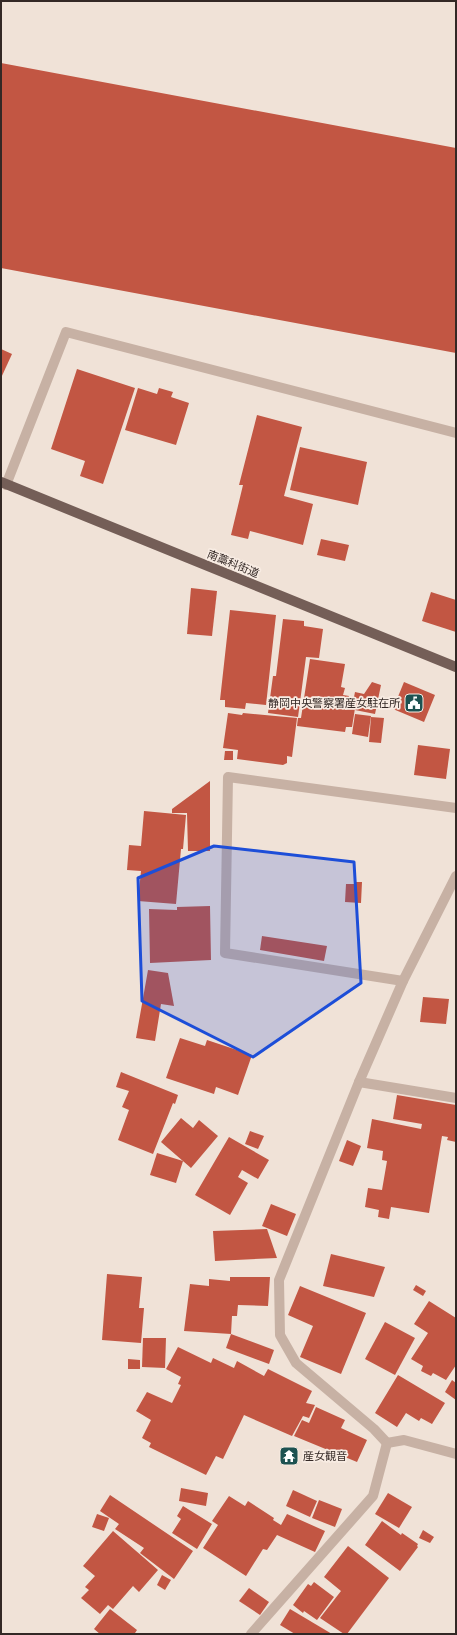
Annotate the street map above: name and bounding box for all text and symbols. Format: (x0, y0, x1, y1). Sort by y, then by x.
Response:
street label: 南藁科街道 (205, 548, 261, 580)
public building icon: 静岡中央警察署産女駐在所 (403, 692, 425, 714)
place label: 静岡中央警察署産女駐在所 (268, 697, 401, 710)
temple icon: 産女観音 (278, 1445, 300, 1467)
place label: 産女観音 (303, 1450, 347, 1463)

